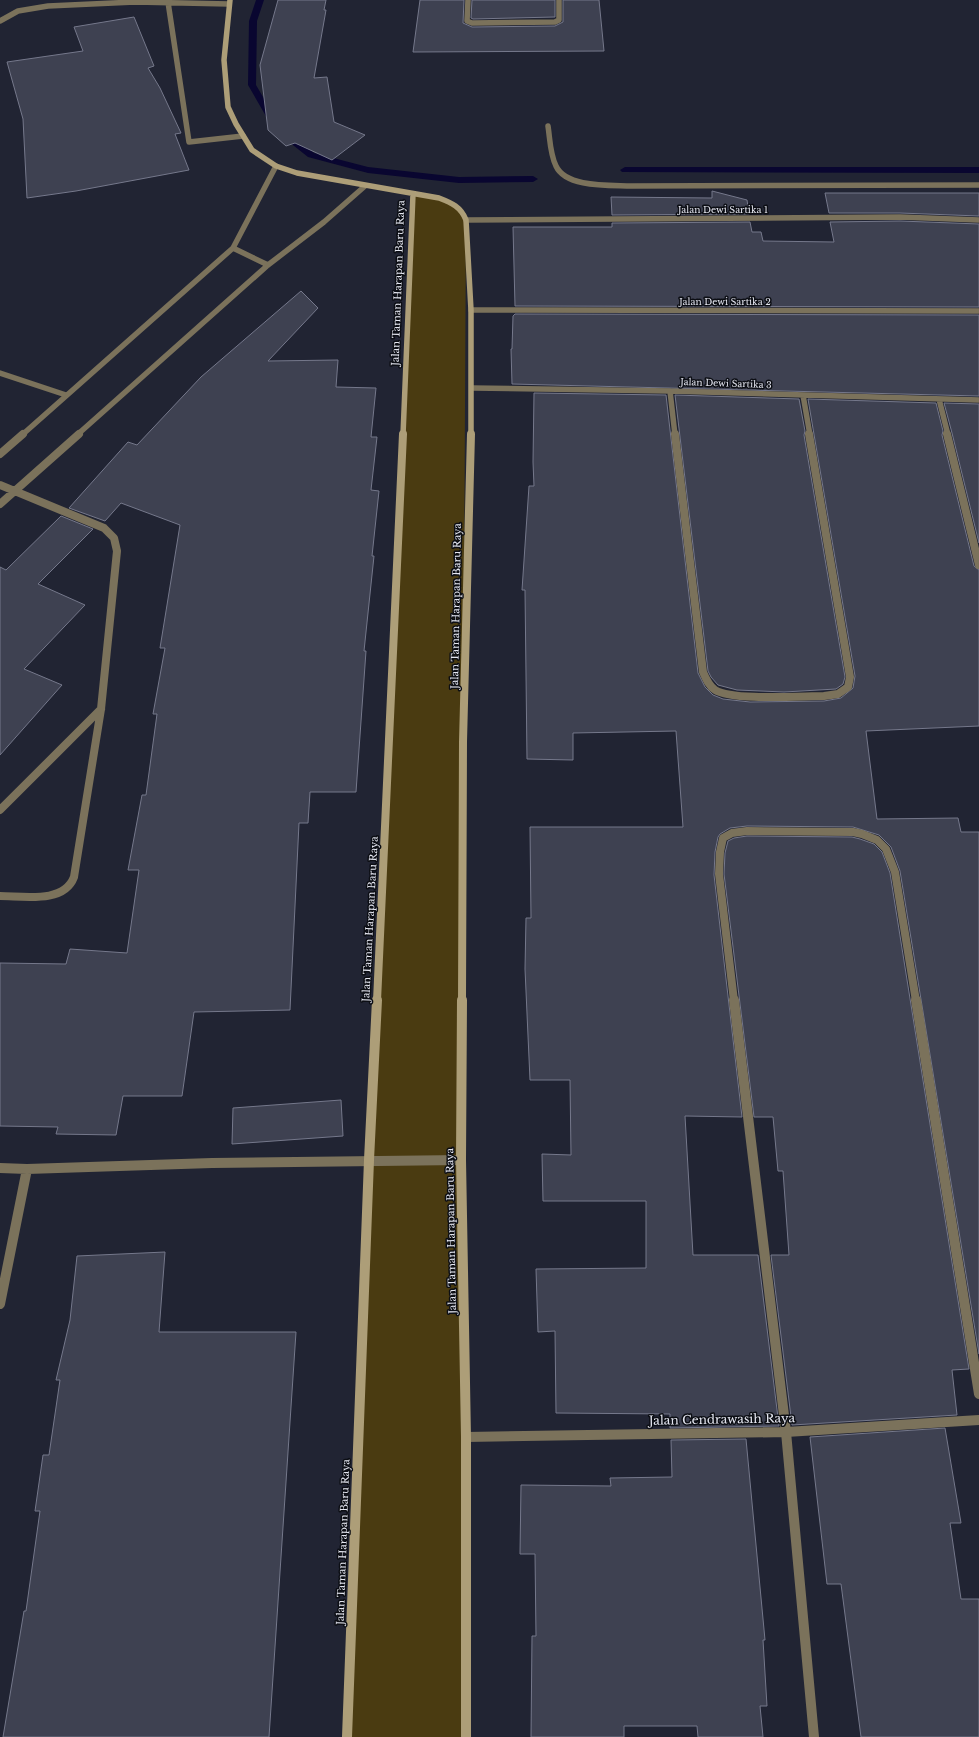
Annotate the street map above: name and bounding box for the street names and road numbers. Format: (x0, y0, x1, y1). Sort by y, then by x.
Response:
street label: Jalan Taman Harapan Baru Raya (389, 200, 407, 368)
street label: Jalan Dewi Sartika 1 (677, 204, 768, 215)
street label: Jalan Dewi Sartika 2 (678, 296, 771, 307)
street label: Jalan Dewi Sartika 3 (679, 376, 772, 390)
street label: Jalan Taman Harapan Baru Raya (448, 523, 464, 691)
street label: Jalan Taman Harapan Baru Raya (359, 835, 381, 1004)
street label: Jalan Taman Harapan Baru Raya (443, 1148, 459, 1316)
street label: Jalan Cendrawasih Raya (647, 1410, 796, 1428)
street label: Jalan Taman Harapan Baru Raya (334, 1459, 352, 1627)

